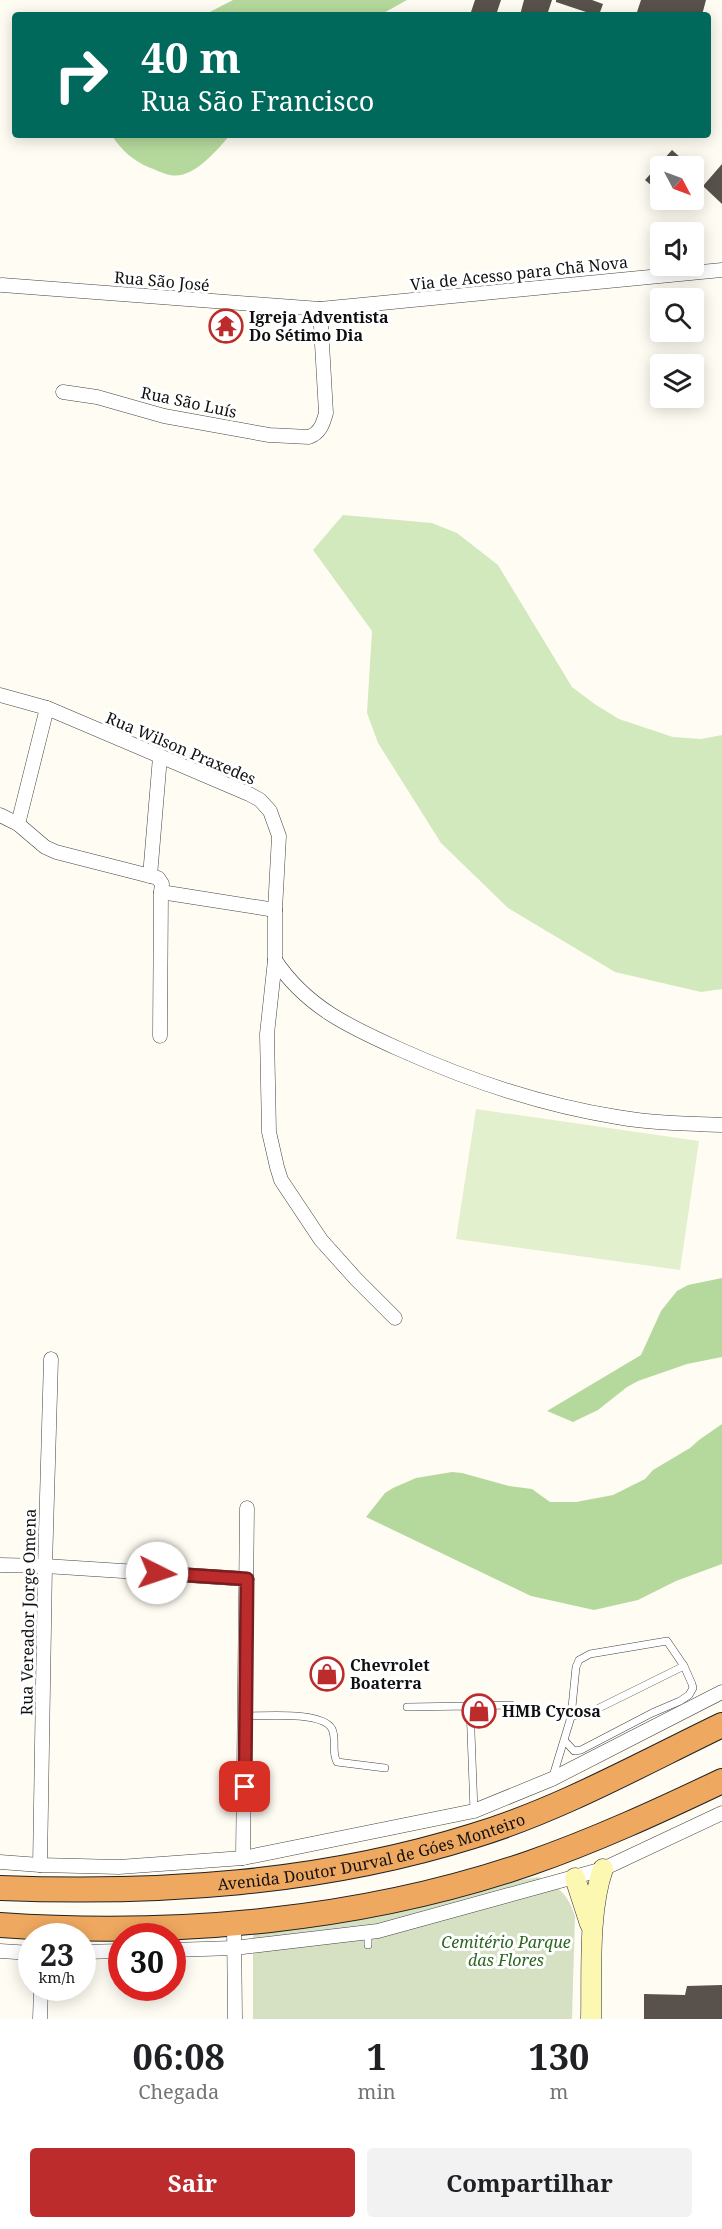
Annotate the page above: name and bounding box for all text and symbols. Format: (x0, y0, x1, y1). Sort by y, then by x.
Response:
text: 40 m (141, 28, 241, 85)
icon: right (42, 36, 120, 114)
text: Rua São Francisco (141, 82, 374, 119)
north arrow (650, 156, 704, 210)
map controls (650, 156, 704, 408)
button: sound (650, 222, 704, 276)
street label: Via de Acesso para Chã Nova (409, 251, 629, 295)
street label: Rua São José (113, 266, 211, 296)
button: search (650, 288, 704, 342)
place label: Igreja Adventista Do Sétimo Dia (249, 306, 389, 346)
temple icon: Igreja Adventista Do Sétimo Dia (208, 308, 244, 344)
button: layers (650, 354, 704, 408)
street label: Rua São Luís (139, 381, 239, 423)
street label: Rua Wilson Praxedes (103, 706, 259, 790)
street label: Rua Vereador Jorge Omena (15, 1508, 41, 1716)
position arrow (125, 1541, 189, 1605)
place label: Chevrolet Boaterra (350, 1654, 430, 1694)
shop icon: Chevrolet Boaterra (309, 1656, 345, 1692)
shop icon: HMB Cycosa (461, 1693, 497, 1729)
place label: HMB Cycosa (502, 1700, 601, 1722)
pin (219, 1761, 270, 1812)
icon: arrive (228, 1770, 261, 1803)
street label: Avenida Doutor Durval de Góes Monteiro (216, 1808, 528, 1895)
speed limit sign: 30 (108, 1923, 186, 2001)
park label: Cemitério Parque das Flores (441, 1931, 571, 1971)
text: 23 (40, 1934, 74, 1975)
text: km/h (39, 1967, 75, 1987)
text: 06:08 (133, 2032, 225, 2081)
text: 1 (366, 2032, 387, 2081)
text: 130 (528, 2032, 589, 2081)
text: Chegada (138, 2078, 219, 2105)
text: min (358, 2078, 396, 2105)
text: m (549, 2078, 568, 2105)
button: Sair (30, 2148, 355, 2217)
button: Compartilhar (367, 2148, 692, 2217)

